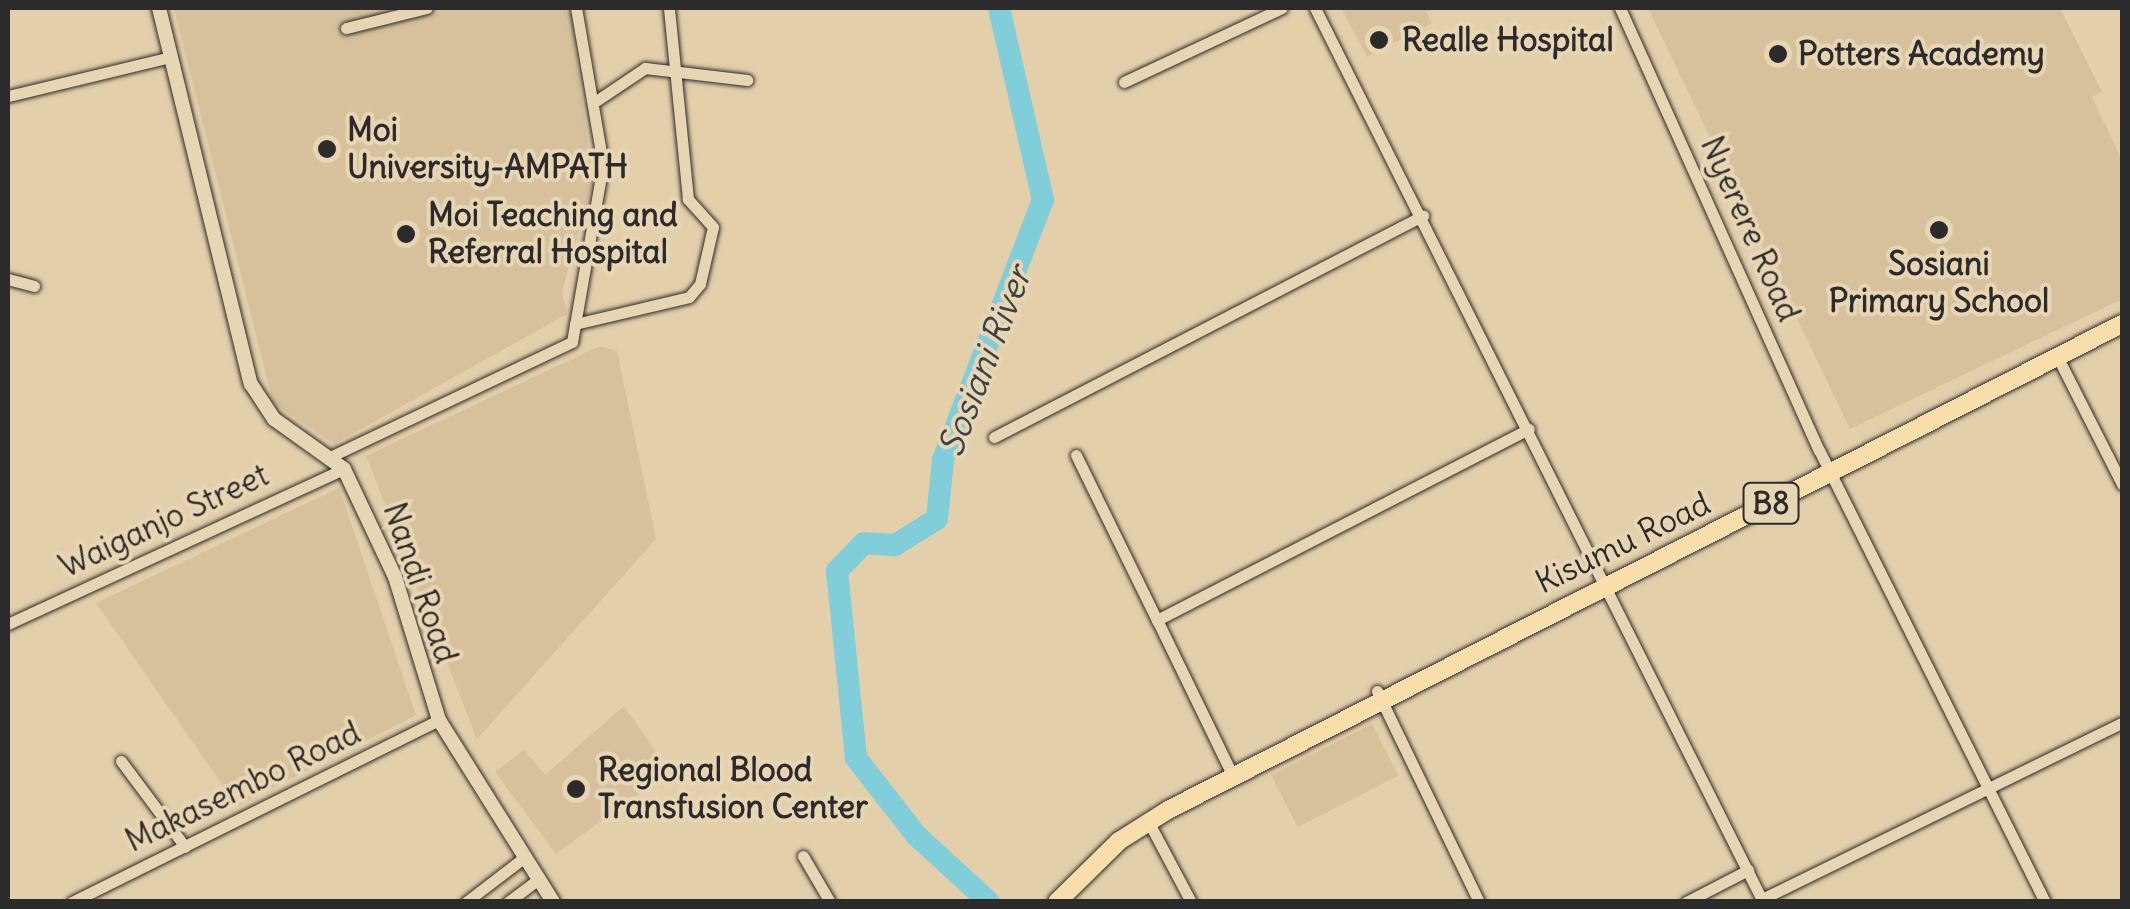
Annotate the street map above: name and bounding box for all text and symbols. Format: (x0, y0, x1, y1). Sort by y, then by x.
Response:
place label: Realle Hospital (1402, 21, 1614, 59)
marker: Realle Hospital (1366, 27, 1392, 53)
place label: Potters Academy (1798, 35, 2045, 73)
marker: Potters Academy (1767, 43, 1789, 65)
place label: Moi University-AMPATH (347, 112, 628, 187)
street label: Nyerere Road (1692, 130, 1808, 328)
marker: Moi University-AMPATH (316, 138, 338, 160)
place label: Moi Teaching and Referral Hospital (428, 197, 678, 272)
marker: Sosiani Primary School (1928, 219, 1950, 241)
marker: Moi Teaching and Referral Hospital (393, 221, 419, 247)
place label: Sosiani Primary School (1829, 246, 2049, 321)
water label: Sosiani River (929, 260, 1039, 462)
street label: Waiganjo Street (53, 456, 275, 586)
road number: B8 (1741, 478, 1801, 528)
street label: Kisumu Road (1529, 484, 1717, 602)
street label: Nandi Road (375, 498, 465, 668)
street label: Makasembo Road (119, 714, 367, 860)
place label: Regional Blood Transfusion Center (598, 752, 868, 827)
marker: Regional Blood Transfusion Center (563, 776, 589, 802)

